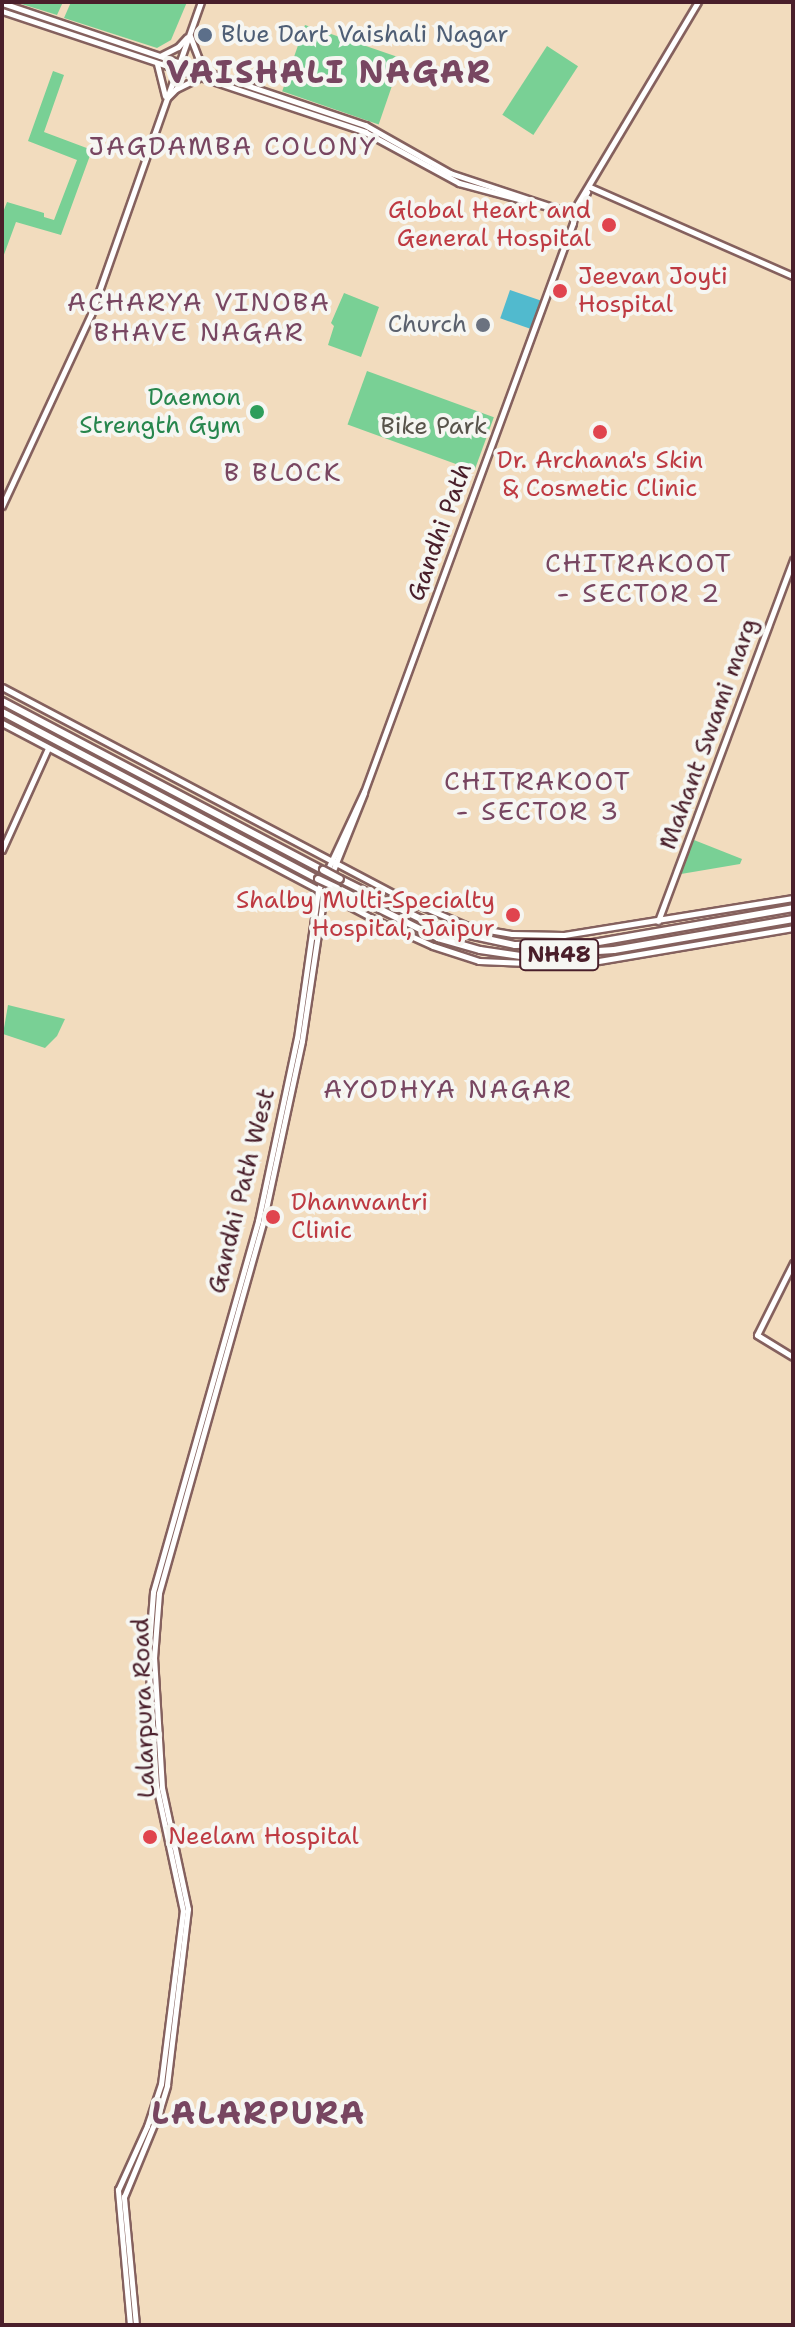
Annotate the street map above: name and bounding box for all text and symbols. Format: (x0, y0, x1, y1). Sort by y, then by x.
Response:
place label: Blue Dart Vaishali Nagar (221, 21, 509, 49)
marker: Blue Dart Vaishali Nagar (196, 26, 214, 44)
district label: VAISHALI NAGAR (166, 53, 492, 91)
district label: JAGDAMBA COLONY (88, 130, 378, 162)
place label: Global Heart and General Hospital (388, 197, 591, 253)
marker: Global Heart and General Hospital (598, 214, 620, 236)
place label: Jeevan Joyti Hospital (578, 263, 728, 319)
marker: Jeevan Joyti Hospital (549, 280, 571, 302)
district label: ACHARYA VINOBA BHAVE NAGAR (67, 286, 331, 348)
place label: Church (388, 311, 467, 339)
marker: Church (474, 316, 492, 334)
place label: Daemon Strength Gym (79, 384, 241, 440)
marker: Daemon Strength Gym (248, 403, 266, 421)
park label: Bike Park (381, 413, 487, 441)
marker: Dr. Archana's Skin & Cosmetic Clinic (589, 421, 611, 443)
place label: Dr. Archana's Skin & Cosmetic Clinic (497, 447, 703, 503)
district label: B BLOCK (224, 456, 342, 488)
street label: Gandhi Path (402, 459, 478, 605)
district label: CHITRAKOOT - SECTOR 2 (545, 547, 733, 608)
street label: Mahant Swami marg (654, 614, 764, 854)
district label: CHITRAKOOT - SECTOR 3 (444, 765, 632, 826)
place label: Shalby Multi-Specialty Hospital, Jaipur (236, 887, 495, 943)
marker: Shalby Multi-Specialty Hospital, Jaipur (502, 904, 524, 926)
road number: NH48 (519, 937, 599, 973)
district label: AYODHYA NAGAR (323, 1073, 573, 1105)
street label: Gandhi Path West (203, 1085, 281, 1297)
place label: Dhanwantri Clinic (291, 1189, 428, 1245)
marker: Dhanwantri Clinic (262, 1206, 284, 1228)
street label: Lalarpura Road (126, 1617, 162, 1799)
place label: Neelam Hospital (168, 1823, 359, 1851)
marker: Neelam Hospital (139, 1826, 161, 1848)
district label: LALARPURA (152, 2094, 366, 2132)

